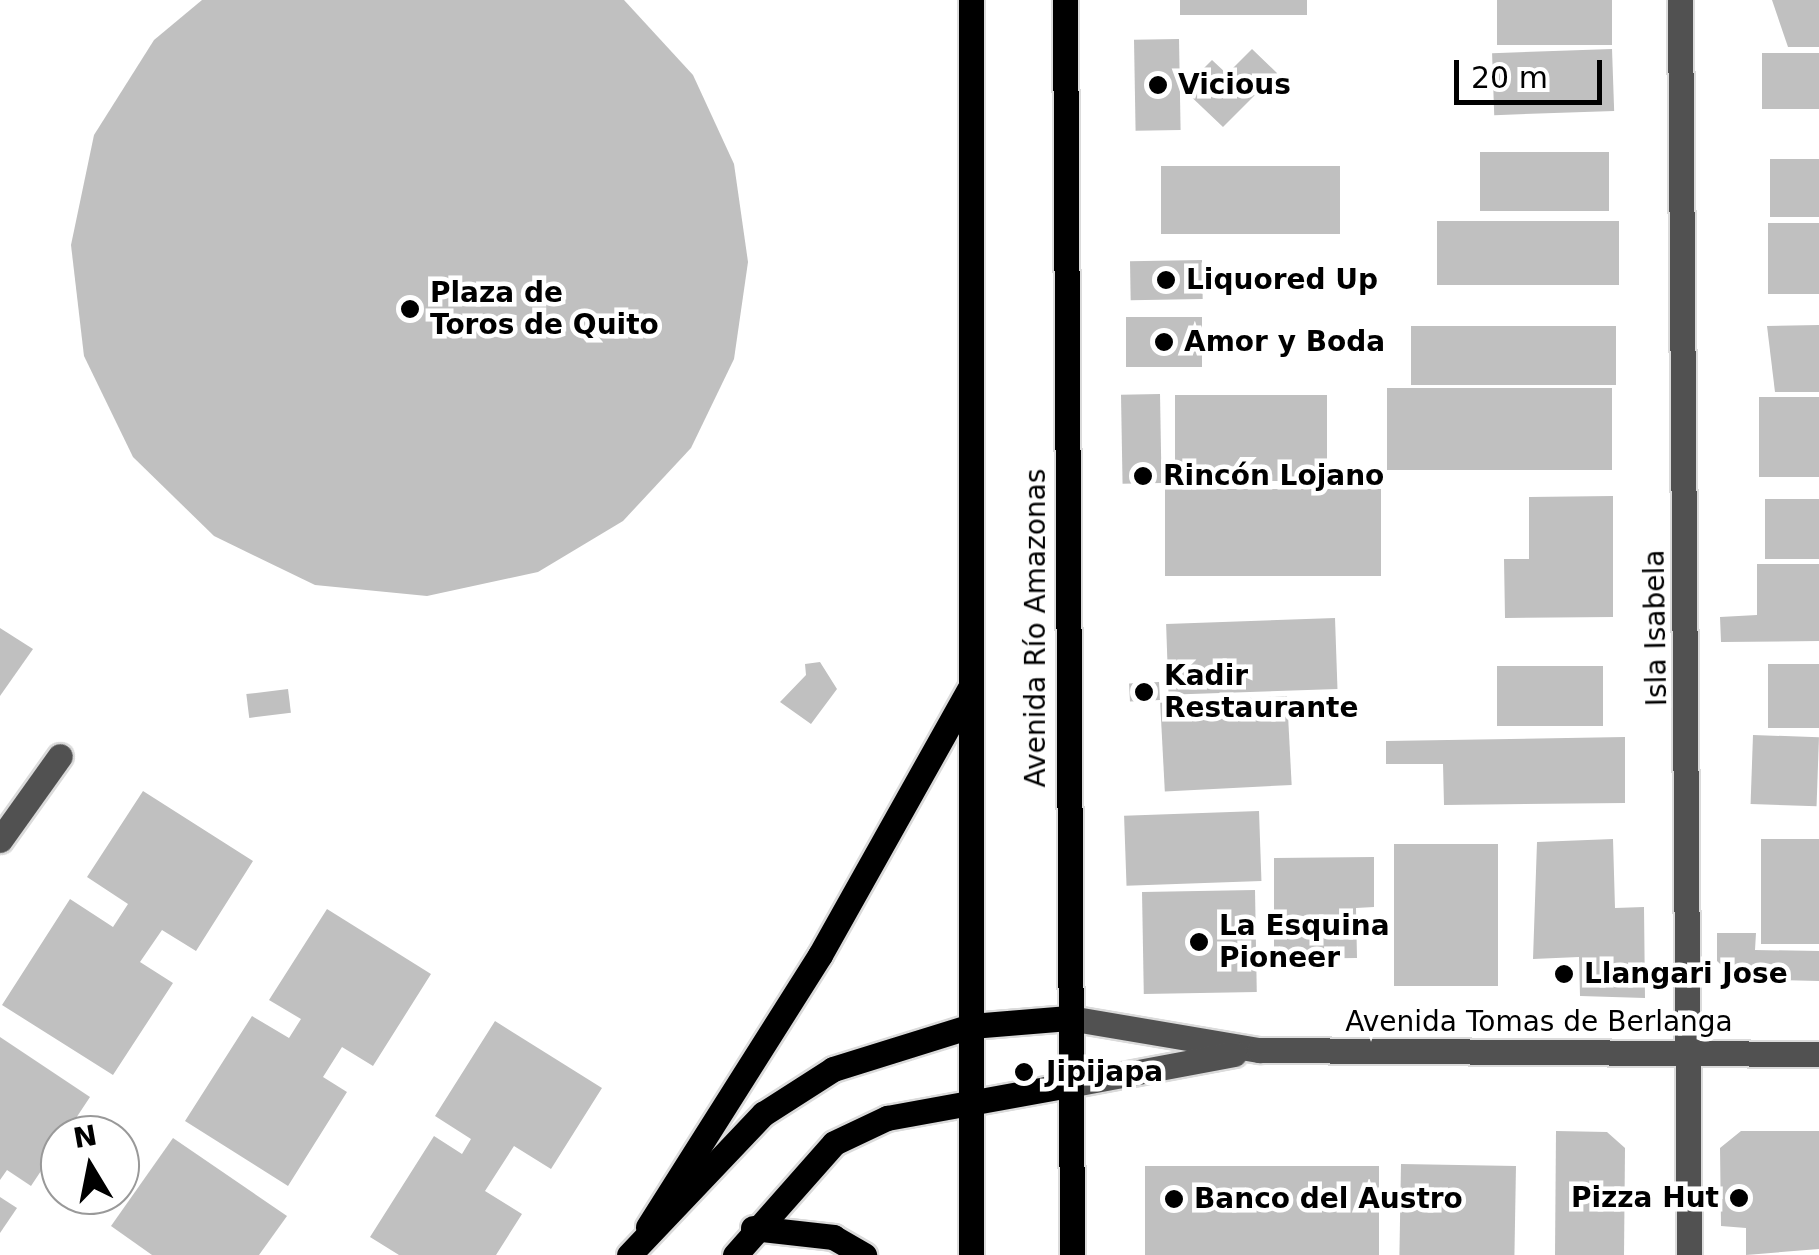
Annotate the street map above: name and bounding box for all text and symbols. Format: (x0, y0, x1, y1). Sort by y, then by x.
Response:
scale bar (1459, 40, 1606, 102)
text: 20 m (1471, 60, 1548, 95)
place label: Vicious (1178, 68, 1291, 102)
marker: Vicious (1147, 74, 1169, 96)
place label: Liquored Up (1186, 263, 1378, 297)
marker: Liquored Up (1155, 269, 1177, 291)
place label: Plaza de Toros de Quito (430, 276, 659, 342)
marker: Plaza de Toros de Quito (399, 298, 421, 320)
place label: Amor y Boda (1184, 325, 1385, 359)
marker: Amor y Boda (1153, 331, 1175, 353)
place label: Rincón Lojano (1163, 459, 1384, 493)
marker: Rincón Lojano (1132, 465, 1154, 487)
street label: Avenida Río Amazonas (1019, 469, 1053, 787)
street label: Isla Isabela (1638, 549, 1674, 707)
place label: Kadir Restaurante (1164, 659, 1358, 725)
marker: Kadir Restaurante (1133, 681, 1155, 703)
place label: La Esquina Pioneer (1219, 909, 1390, 975)
marker: La Esquina Pioneer (1188, 931, 1210, 953)
place label: Llangari Jose (1584, 957, 1788, 991)
marker: Llangari Jose (1553, 963, 1575, 985)
street label: Avenida Tomas de Berlanga (1345, 1005, 1733, 1039)
place label: Jipijapa (1046, 1055, 1163, 1089)
marker: Jipijapa (1011, 1059, 1037, 1085)
north arrow (40, 1115, 140, 1215)
text: N (71, 1119, 99, 1155)
place label: Pizza Hut (1571, 1181, 1719, 1215)
place label: Banco del Austro (1194, 1182, 1463, 1216)
marker: Pizza Hut (1728, 1187, 1750, 1209)
marker: Banco del Austro (1163, 1188, 1185, 1210)

